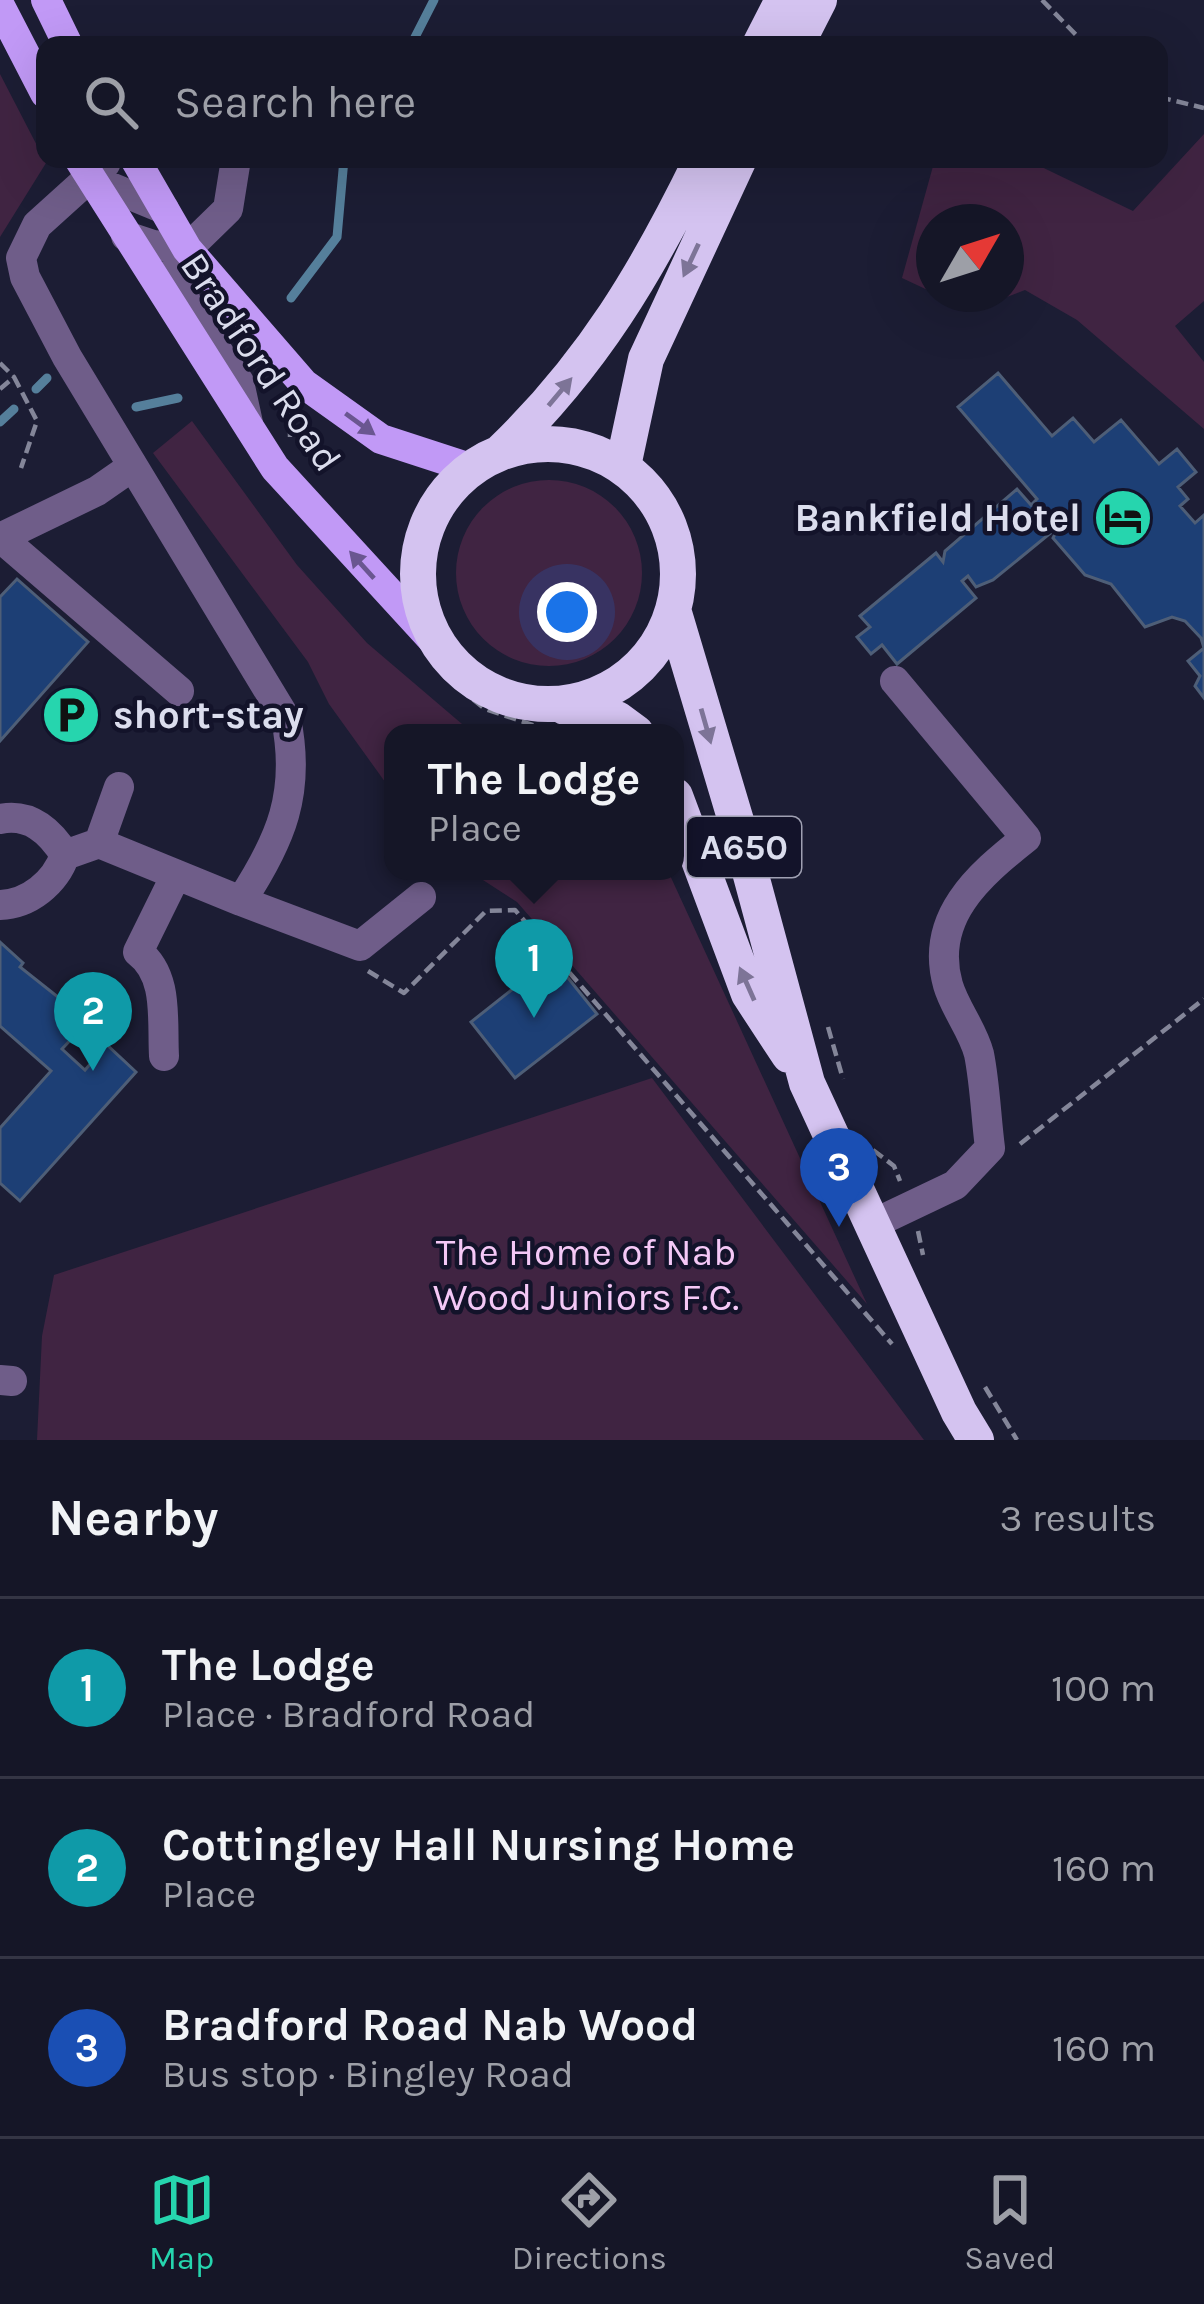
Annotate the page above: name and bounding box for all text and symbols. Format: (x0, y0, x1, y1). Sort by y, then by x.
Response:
search box (36, 36, 1168, 168)
icon: search (78, 69, 144, 135)
text: Search here (174, 76, 416, 128)
north arrow (916, 204, 1024, 312)
one-way arrow (681, 243, 701, 278)
street label: Bradford Road (171, 244, 351, 480)
one-way arrow (546, 377, 572, 407)
one-way arrow (344, 412, 376, 435)
hotel icon: Bankfield Hotel (1092, 487, 1154, 549)
place label: Bankfield Hotel (795, 495, 1081, 541)
one-way arrow (349, 550, 376, 580)
your location (537, 582, 597, 642)
parking icon: short-stay (40, 684, 102, 746)
place label: short-stay (113, 692, 304, 738)
one-way arrow (698, 708, 716, 744)
popup (384, 724, 684, 880)
text: The Lodge (428, 753, 640, 805)
text: Place (428, 805, 522, 851)
road number: A650 (687, 817, 801, 877)
pin: 1 (495, 919, 573, 1018)
one-way arrow (736, 966, 756, 1001)
pin: 2 (54, 972, 132, 1071)
pin: 3 (800, 1128, 878, 1227)
park label: The Home of Nab Wood Juniors F.C. (433, 1229, 739, 1320)
text: Nearby (48, 1488, 218, 1548)
text: 3 results (999, 1495, 1156, 1541)
text: The Lodge (162, 1639, 375, 1691)
text: 1 (80, 1665, 94, 1711)
text: 100 m (1051, 1665, 1156, 1711)
text: Place · Bradford Road (162, 1691, 535, 1737)
text: Cottingley Hall Nursing Home (162, 1819, 795, 1871)
text: 2 (75, 1845, 99, 1891)
text: 160 m (1052, 1845, 1156, 1891)
text: Place (162, 1871, 256, 1917)
text: Bradford Road Nab Wood (162, 1999, 698, 2051)
text: 3 (75, 2025, 99, 2071)
text: 160 m (1052, 2025, 1156, 2071)
text: Bus stop · Bingley Road (162, 2051, 574, 2097)
tab: Map (149, 2167, 215, 2277)
tab: Directions (512, 2167, 667, 2277)
tab: Saved (964, 2167, 1055, 2277)

